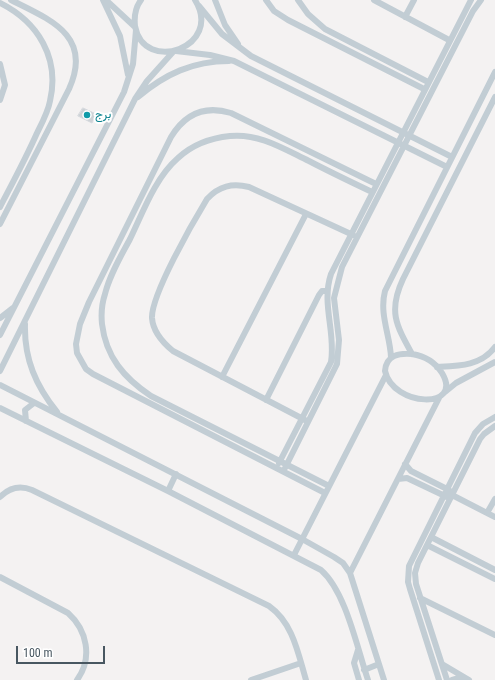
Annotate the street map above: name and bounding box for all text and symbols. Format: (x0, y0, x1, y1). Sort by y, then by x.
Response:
place label: برج (95, 108, 111, 122)
marker: برج (82, 110, 92, 120)
scale bar (18, 638, 107, 664)
text: 100 m (23, 646, 53, 660)

